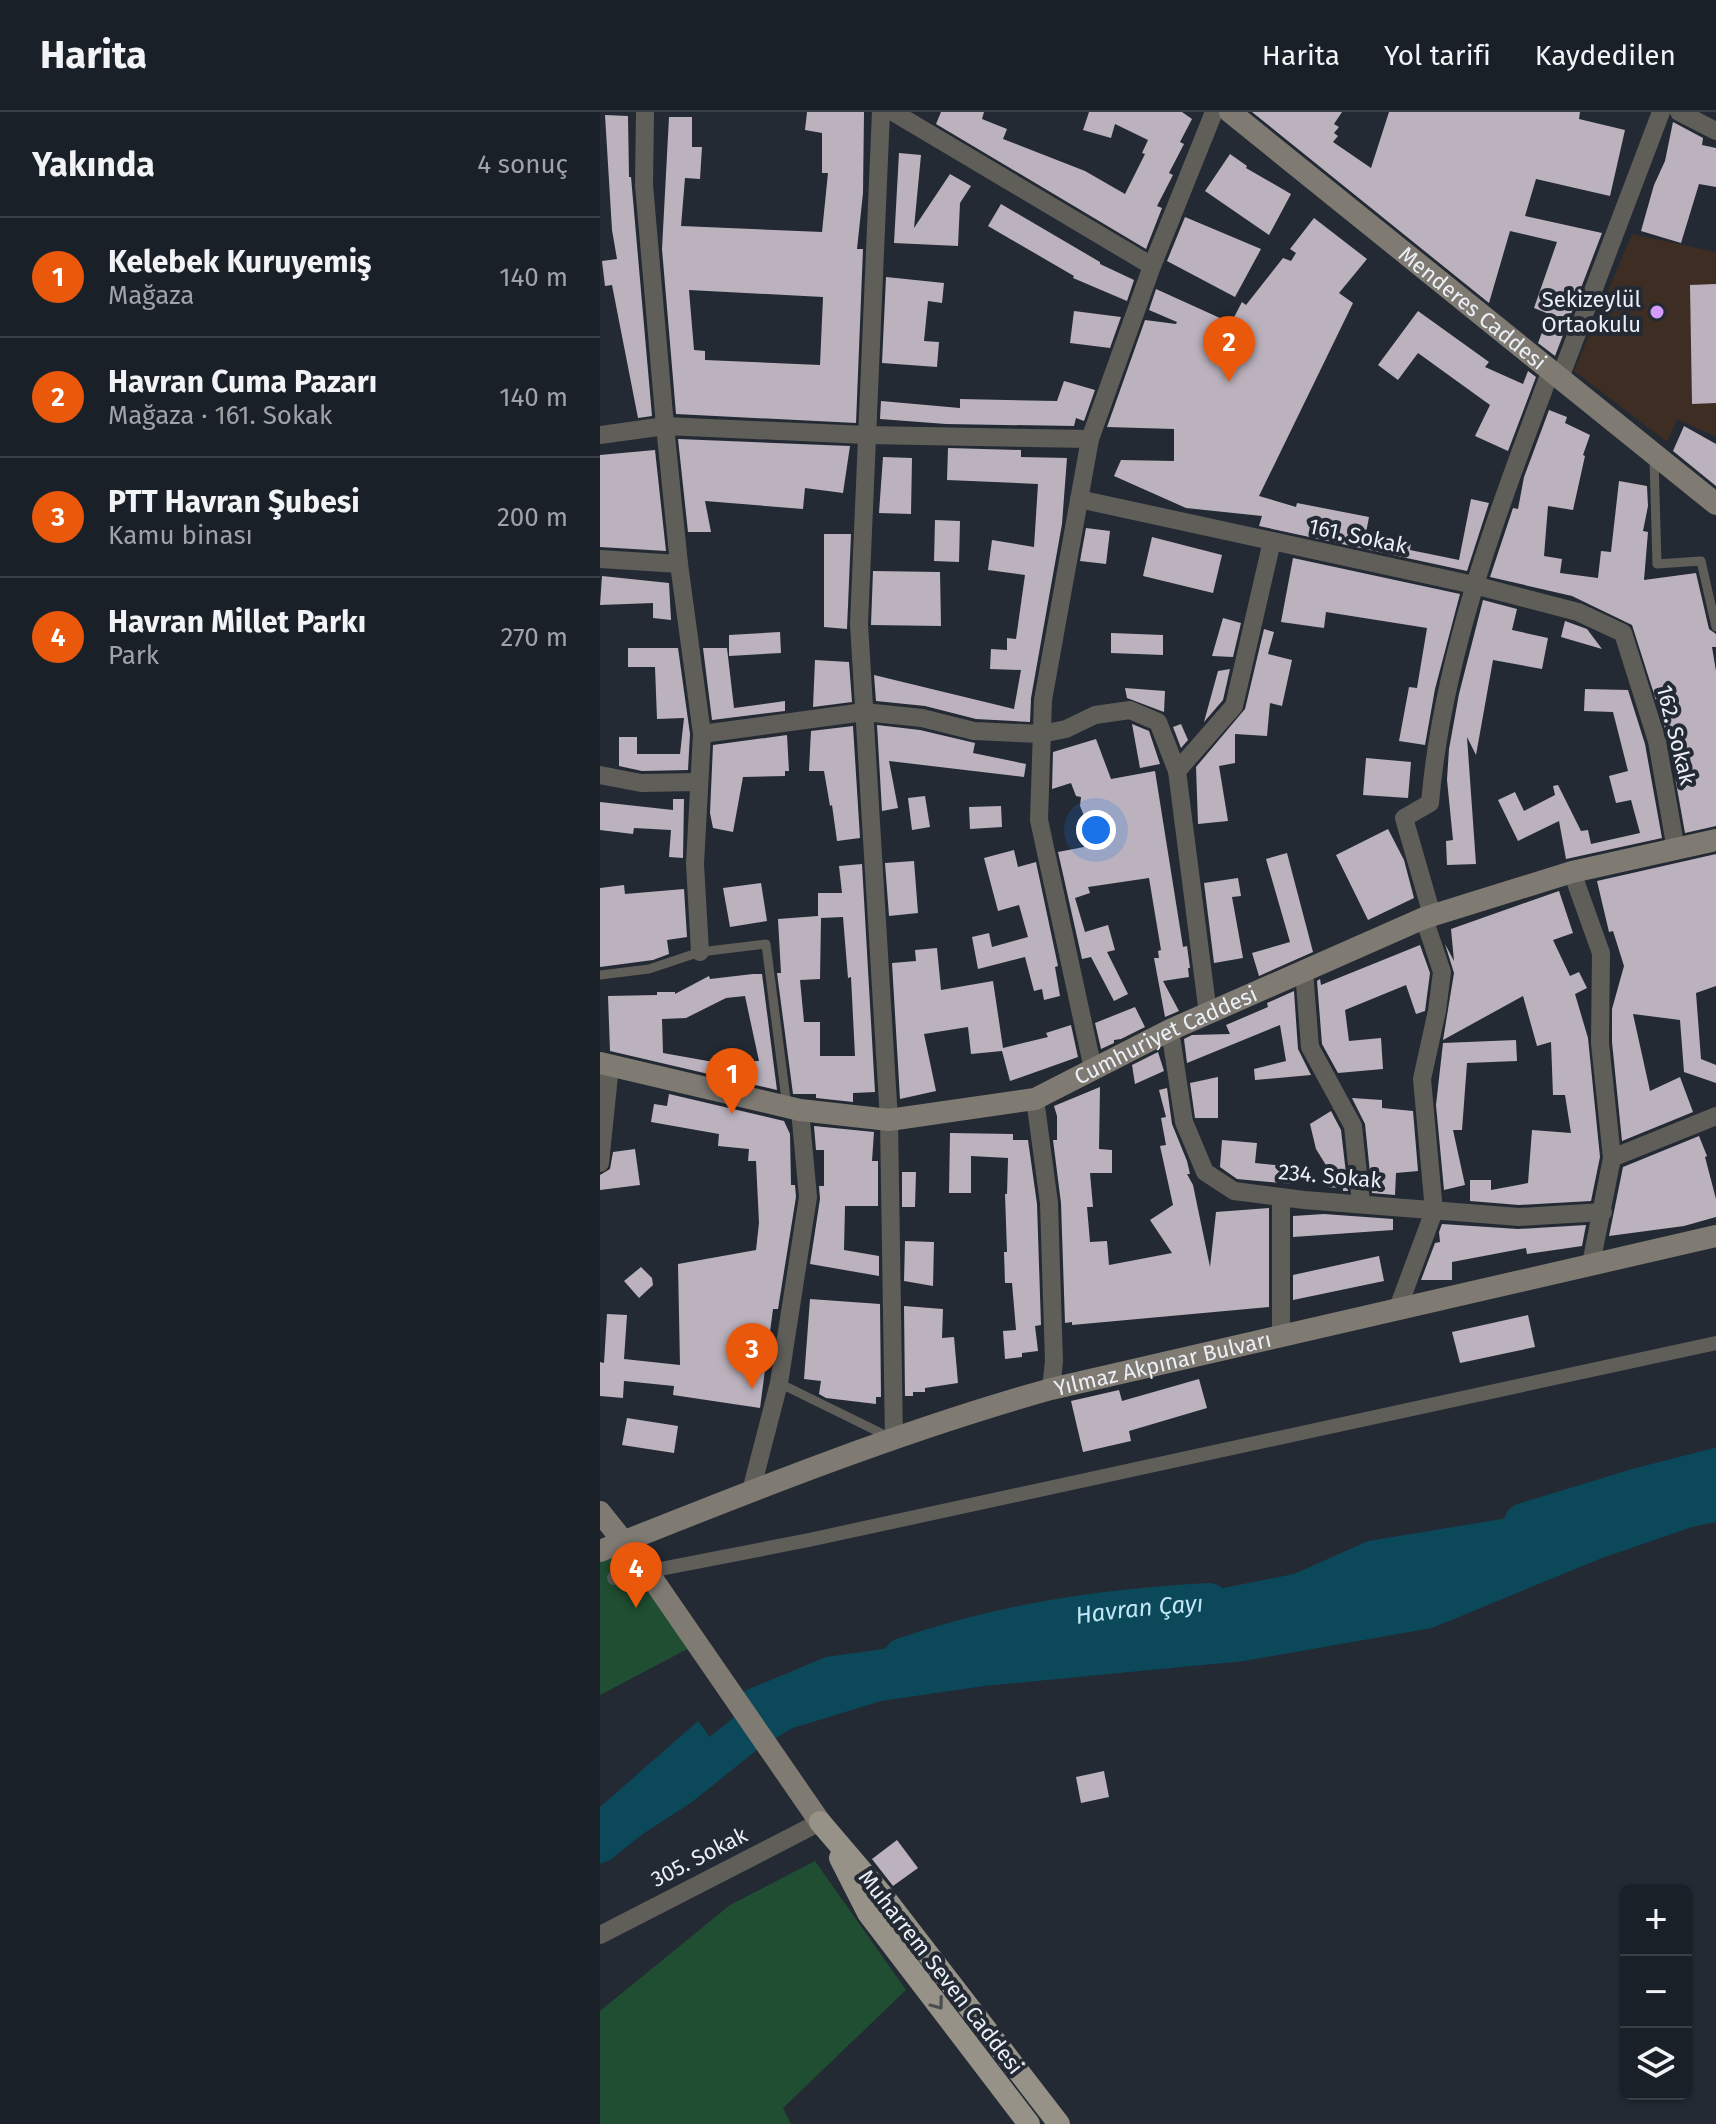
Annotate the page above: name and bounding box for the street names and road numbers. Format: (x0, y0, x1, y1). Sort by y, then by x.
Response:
street label: Menderes Caddesi (1394, 240, 1552, 376)
street label: 161. Sokak (1306, 512, 1410, 560)
street label: 162. Sokak (1651, 682, 1702, 788)
street label: Cumhuriyet Caddesi (1070, 980, 1261, 1090)
street label: 234. Sokak (1277, 1158, 1383, 1194)
street label: Yılmaz Akpınar Bulvarı (1051, 1325, 1274, 1401)
street label: 305. Sokak (646, 1821, 752, 1893)
street label: Muharrem Seven Caddesi (853, 1864, 1029, 2080)

